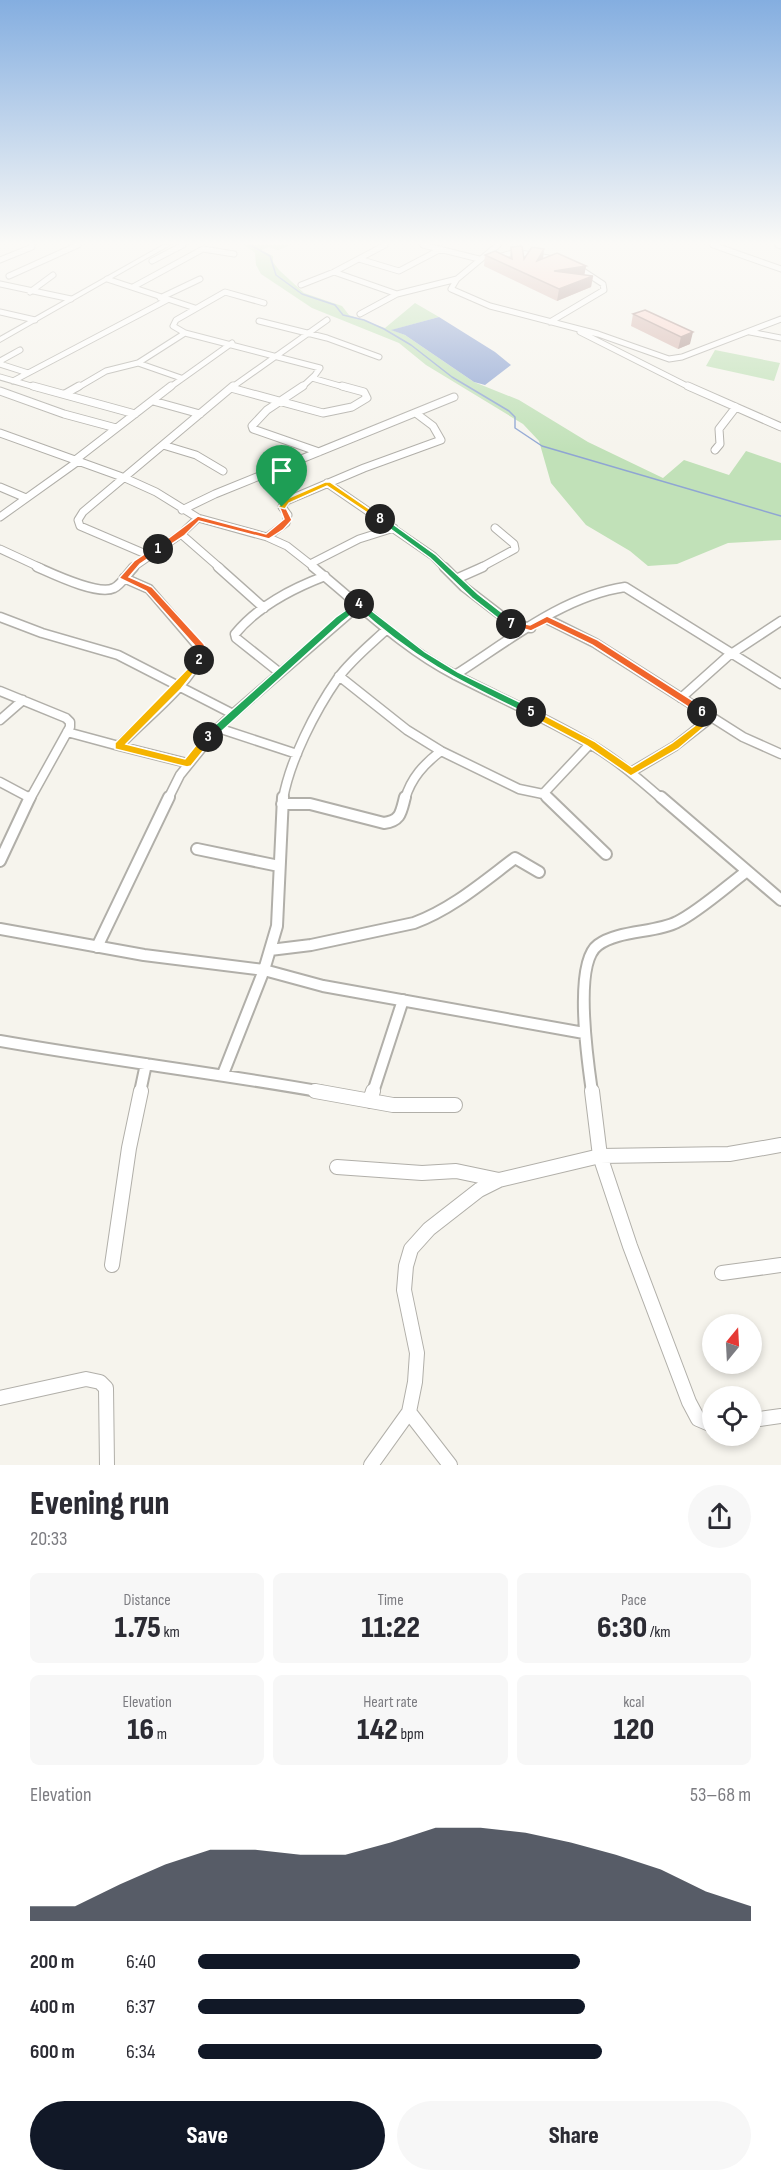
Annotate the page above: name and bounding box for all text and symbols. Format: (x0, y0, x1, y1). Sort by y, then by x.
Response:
pin (256, 445, 307, 507)
icon: arrive (265, 454, 298, 487)
pin: 8 (365, 504, 395, 534)
text: 8 (376, 509, 384, 528)
pin: 1 (143, 534, 173, 564)
text: 1 (155, 539, 161, 558)
pin: 4 (344, 589, 374, 619)
text: 4 (355, 594, 363, 613)
pin: 7 (496, 609, 526, 639)
text: 7 (508, 614, 514, 633)
pin: 2 (184, 645, 214, 675)
text: 2 (195, 650, 203, 669)
pin: 5 (516, 697, 546, 727)
pin: 6 (687, 697, 717, 727)
text: 5 (527, 702, 535, 721)
text: 6 (698, 702, 706, 721)
pin: 3 (193, 722, 223, 752)
text: 3 (204, 727, 212, 746)
north arrow (702, 1314, 762, 1374)
map controls (702, 1314, 762, 1446)
button: locate (702, 1386, 762, 1446)
text: Evening run (30, 1484, 170, 1524)
button: share (688, 1485, 751, 1548)
text: 20:33 (30, 1527, 67, 1551)
text: Distance (124, 1591, 171, 1610)
text: Time (377, 1591, 404, 1610)
text: Pace (621, 1591, 647, 1610)
text: 1.75 (115, 1610, 161, 1646)
text: 11:22 (361, 1610, 420, 1646)
text: 6:30 (597, 1610, 647, 1646)
text: km (161, 1623, 180, 1642)
text: /km (647, 1623, 671, 1642)
text: Elevation (122, 1693, 172, 1712)
text: Heart rate (363, 1693, 418, 1712)
text: kcal (623, 1693, 644, 1712)
text: 16 (127, 1712, 154, 1748)
text: 142 (357, 1712, 398, 1748)
text: 120 (613, 1712, 654, 1748)
text: m (154, 1725, 167, 1744)
text: bpm (398, 1725, 424, 1744)
text: Elevation (30, 1783, 92, 1807)
text: 53–68 m (690, 1783, 751, 1807)
text: 200 m (30, 1950, 74, 1974)
text: 6:40 (126, 1950, 156, 1974)
text: 400 m (30, 1995, 75, 2019)
text: 6:37 (126, 1995, 155, 2019)
text: 600 m (30, 2040, 75, 2064)
text: 6:34 (126, 2040, 155, 2064)
button: Save (30, 2101, 385, 2170)
button: Share (397, 2101, 751, 2170)

